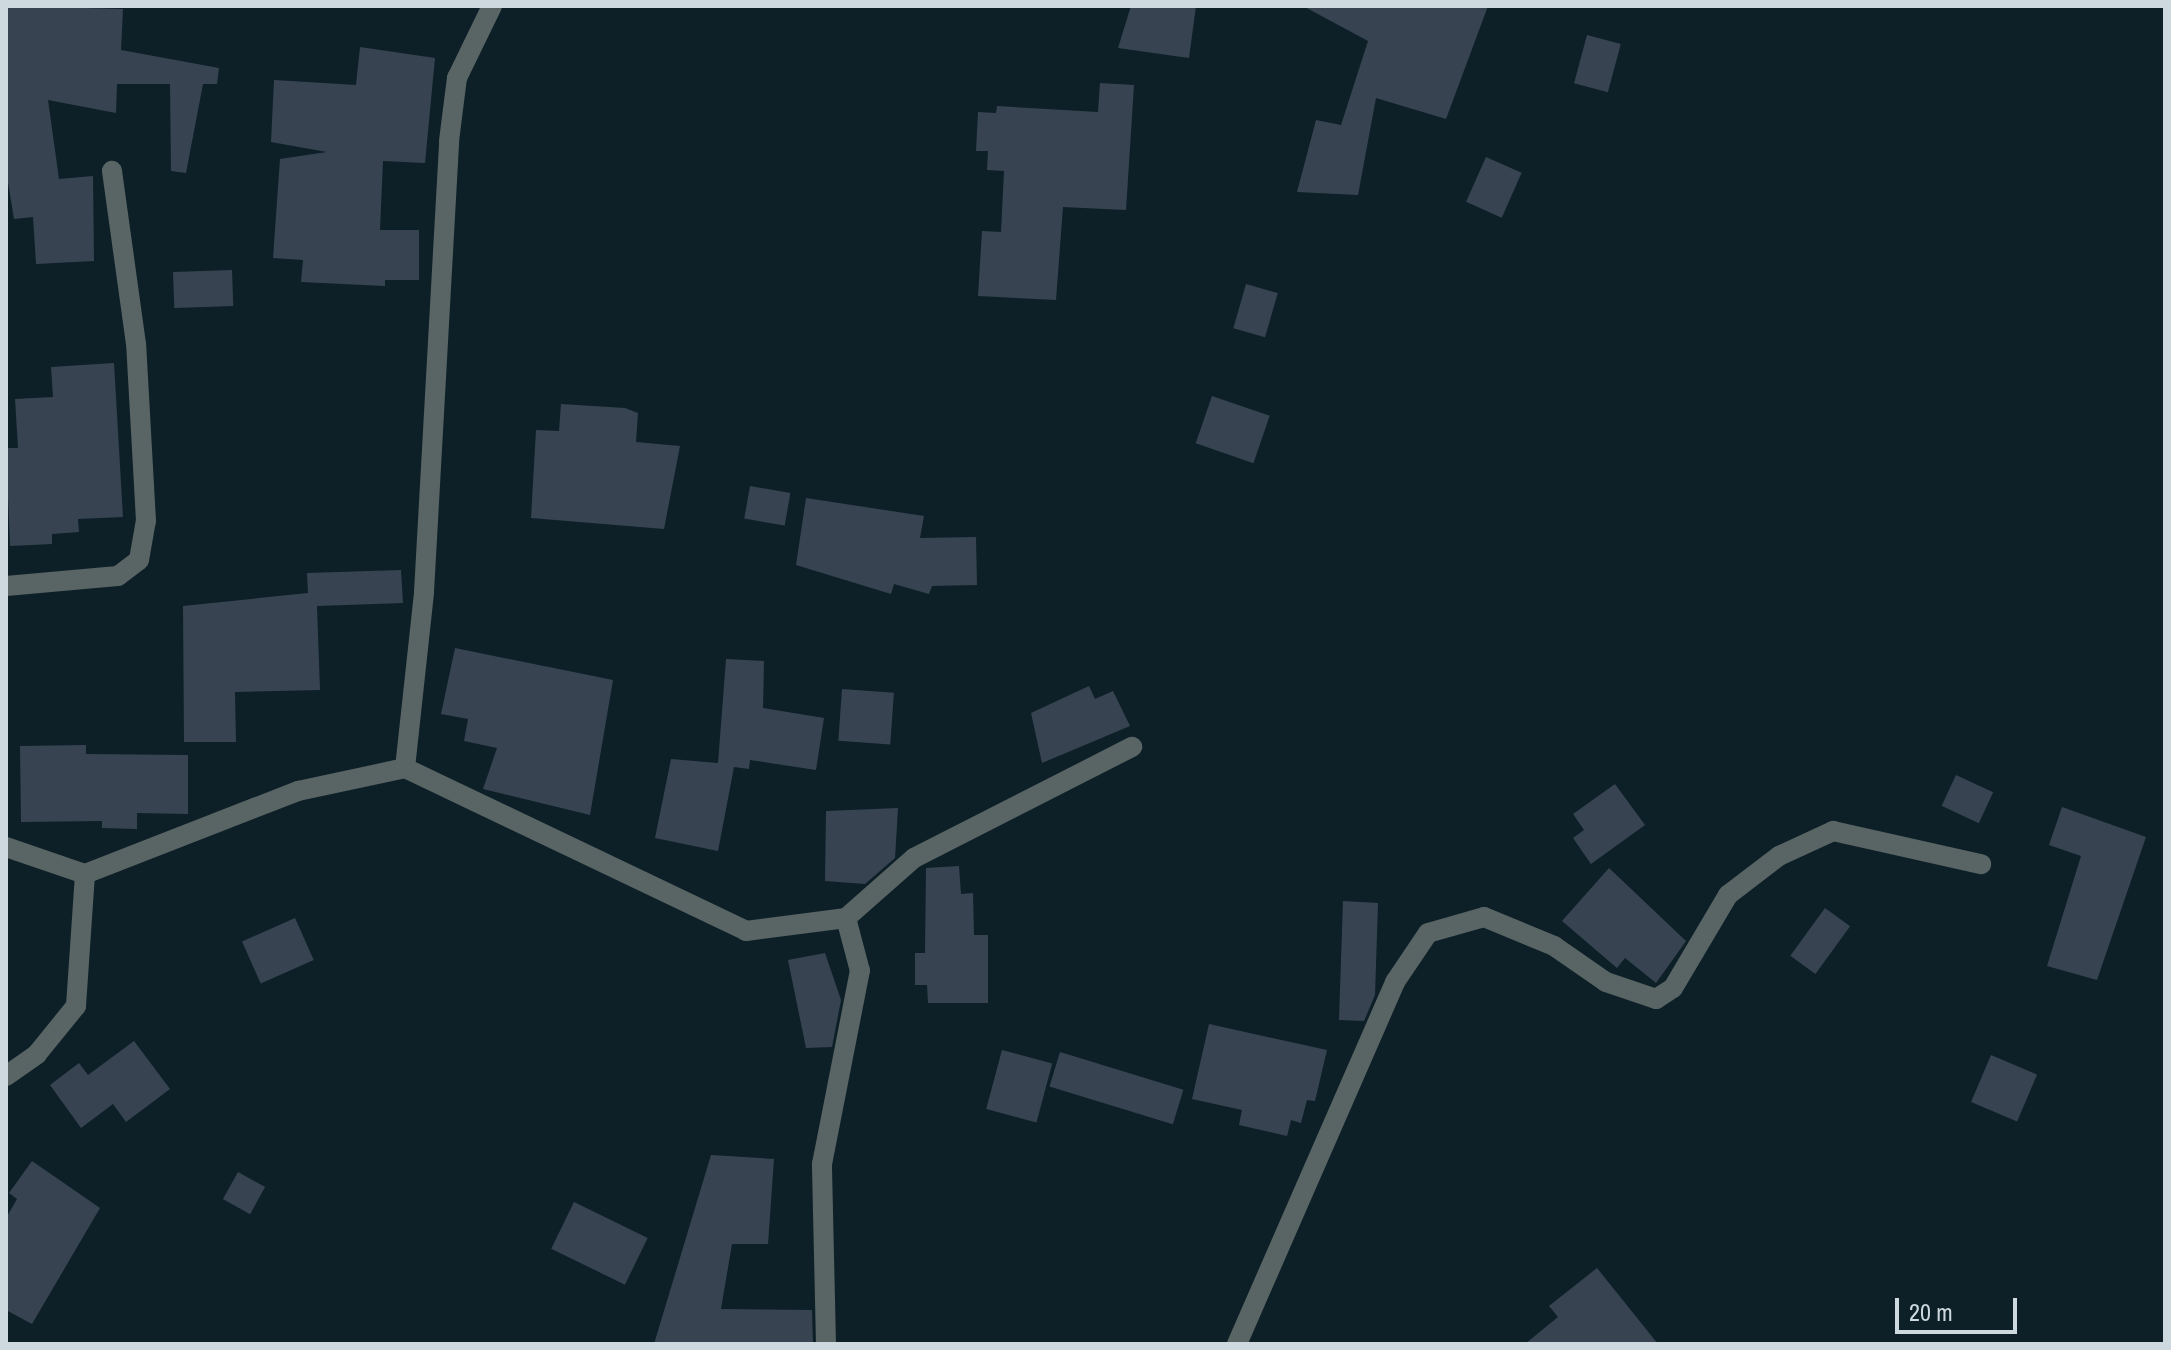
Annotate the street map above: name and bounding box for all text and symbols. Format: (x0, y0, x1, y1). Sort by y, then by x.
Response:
scale bar (1899, 1282, 2021, 1332)
text: 20 m (1909, 1296, 1953, 1328)

